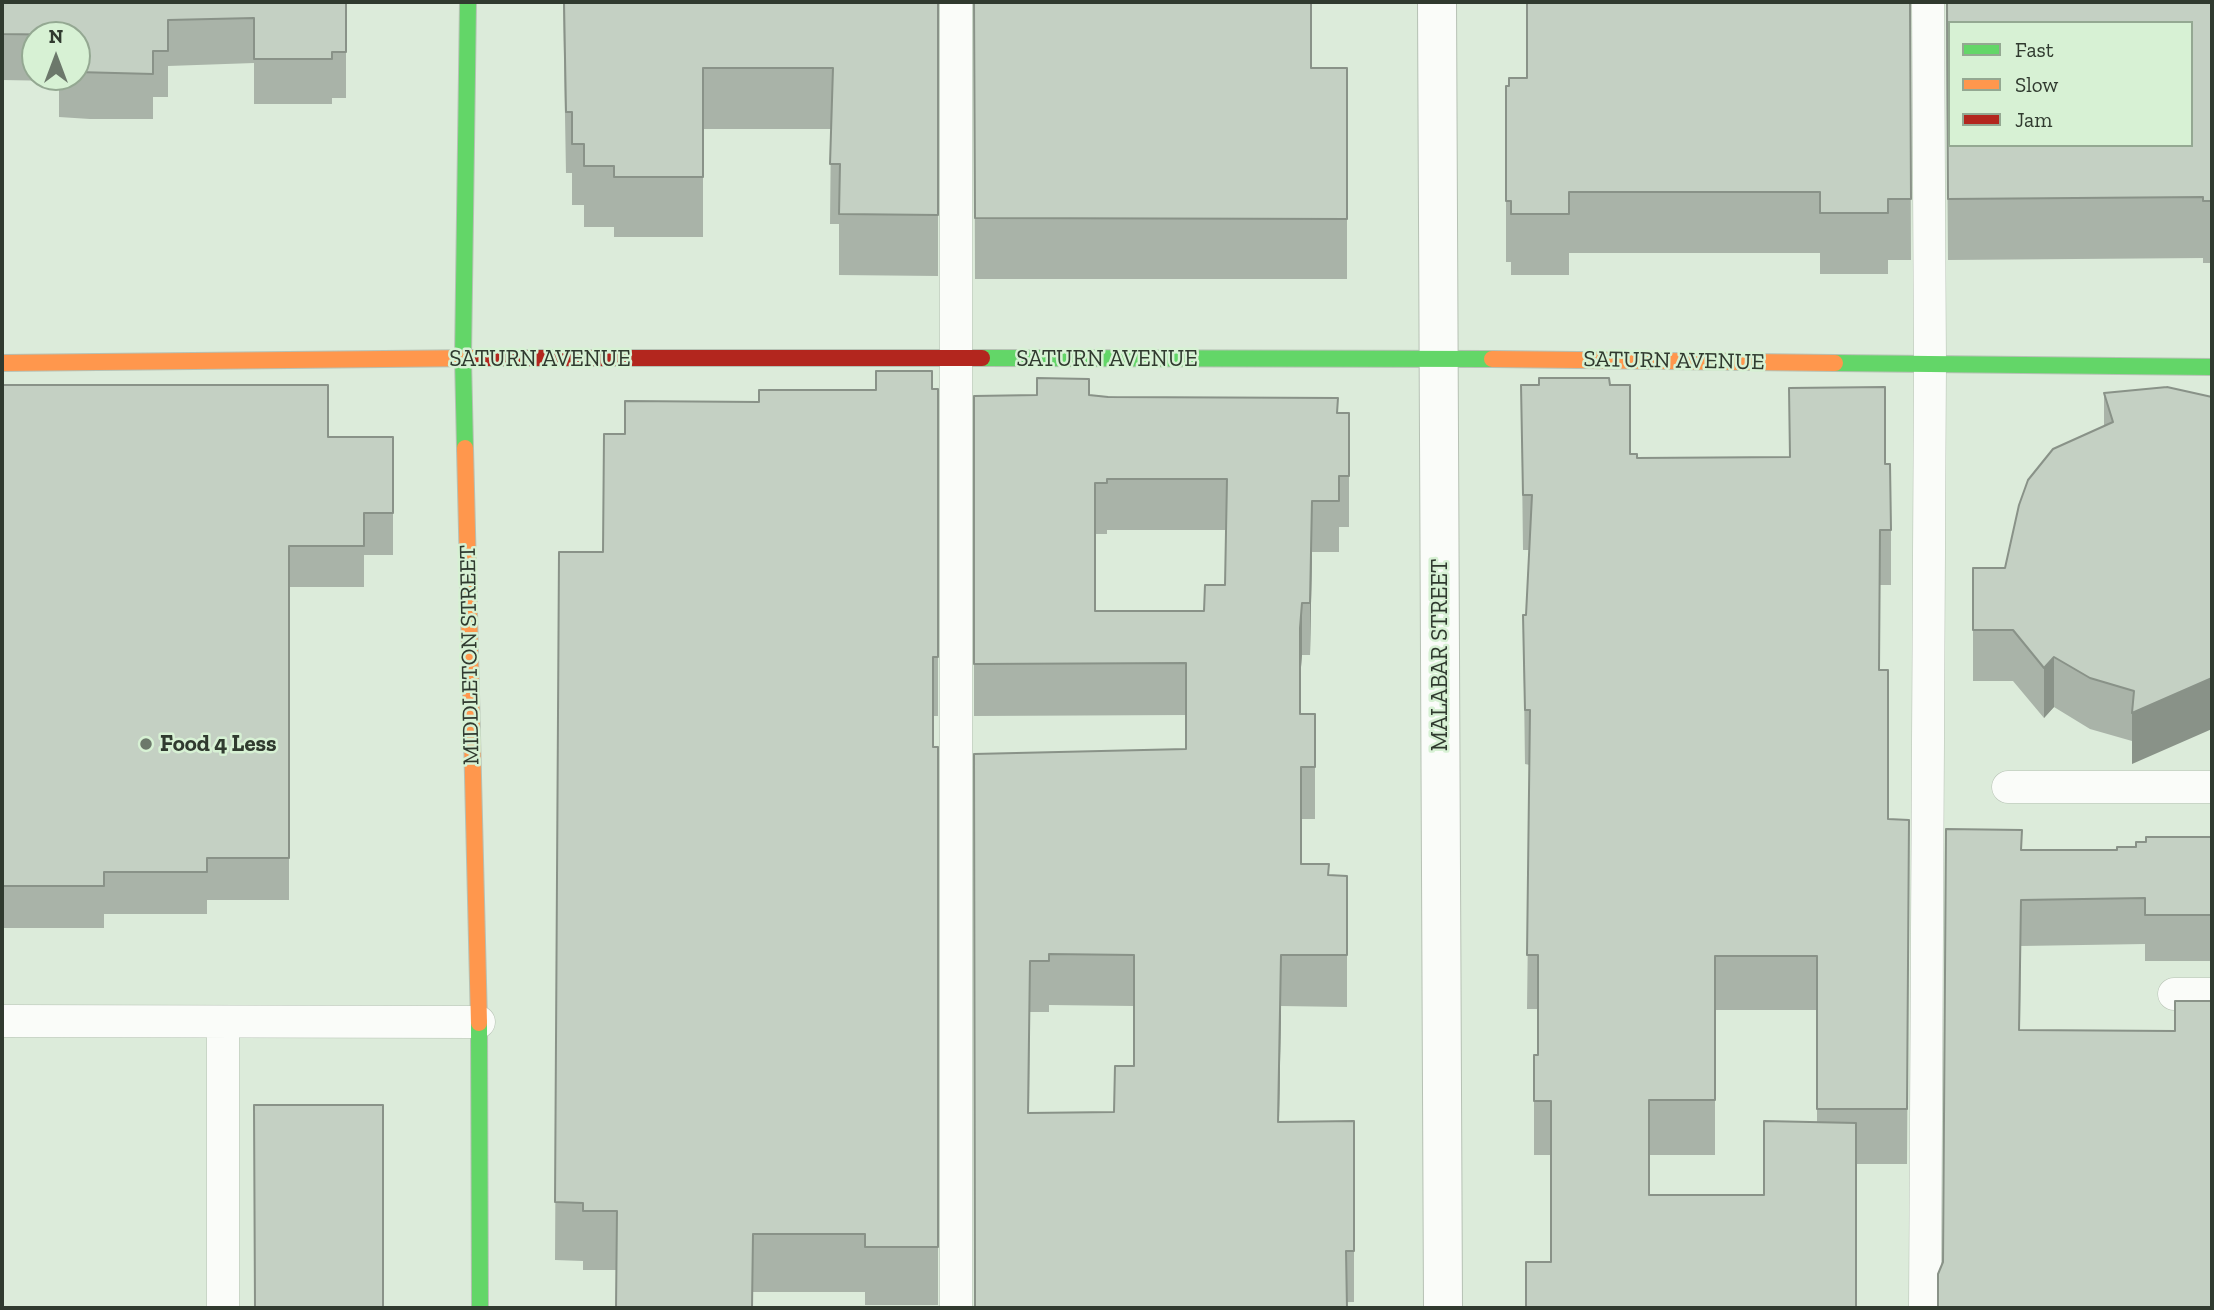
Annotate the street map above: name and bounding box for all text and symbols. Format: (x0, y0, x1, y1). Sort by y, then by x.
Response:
north arrow (21, 21, 91, 91)
legend (1948, 21, 2193, 147)
text: N (49, 25, 63, 48)
text: Fast (2015, 37, 2054, 62)
text: Slow (2015, 72, 2058, 97)
text: Jam (2015, 107, 2052, 132)
street label: SATURN AVENUE (449, 345, 631, 373)
street label: SATURN AVENUE (1016, 345, 1198, 373)
street label: SATURN AVENUE (1583, 346, 1765, 376)
street label: MIDDLETON STREET (454, 545, 486, 765)
street label: MALABAR STREET (1426, 559, 1454, 751)
place label: Food 4 Less (160, 730, 277, 758)
marker: Food 4 Less (138, 736, 154, 752)

